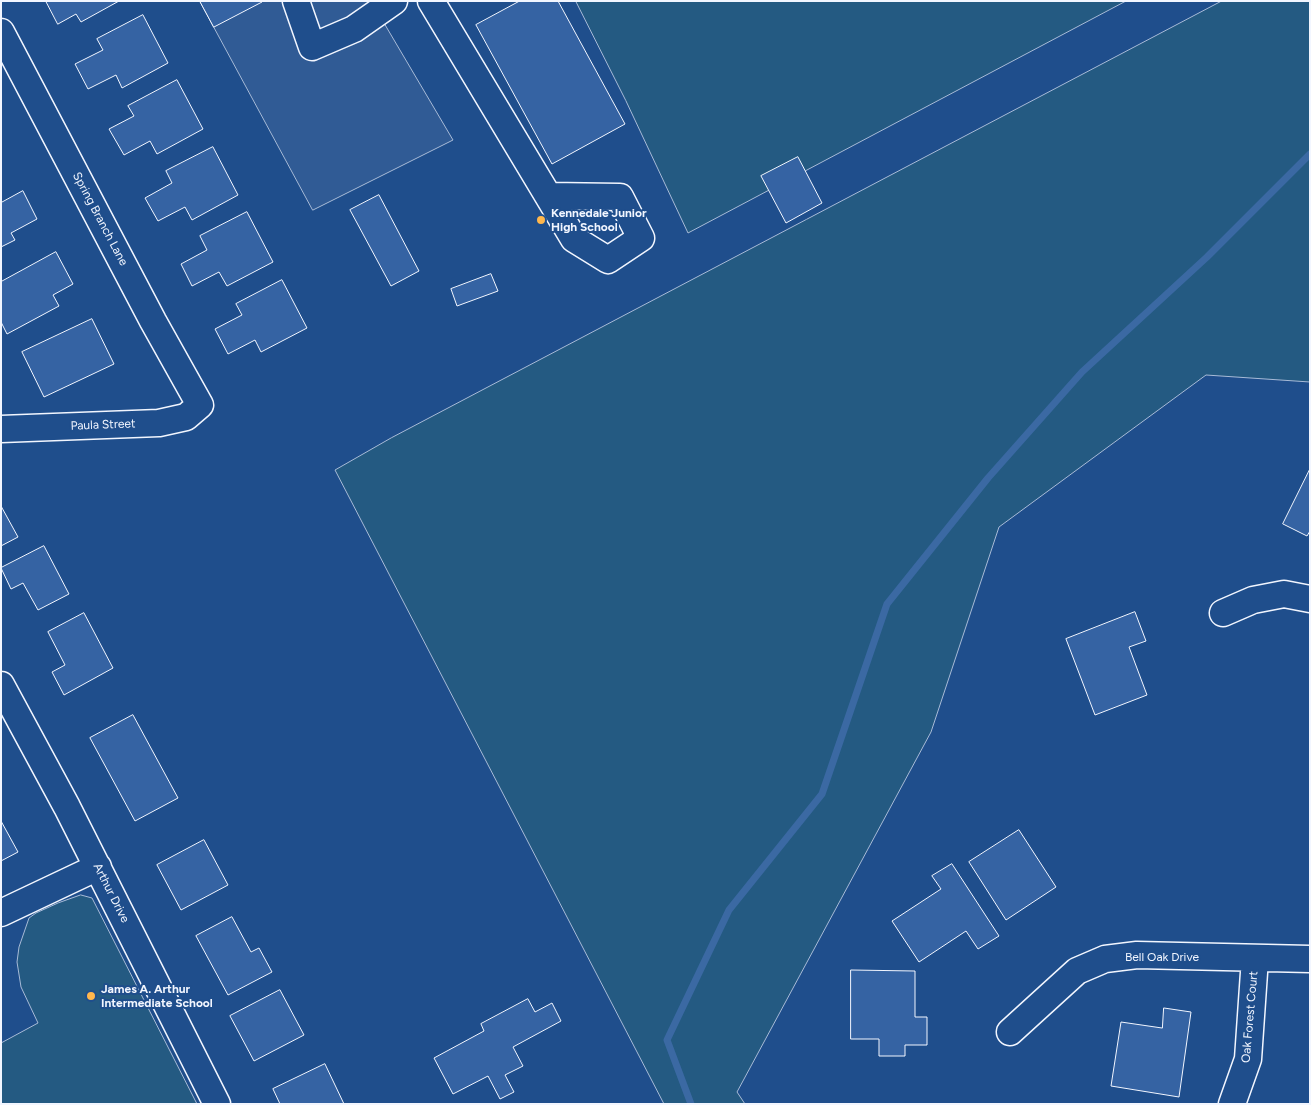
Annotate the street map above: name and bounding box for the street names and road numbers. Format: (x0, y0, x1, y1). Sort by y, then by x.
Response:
street label: Spring Branch Lane (69, 170, 131, 268)
street label: Paula Street (70, 417, 136, 433)
street label: Arthur Drive (90, 861, 132, 925)
street label: Bell Oak Drive (1125, 950, 1199, 964)
street label: Oak Forest Court (1239, 970, 1261, 1064)

